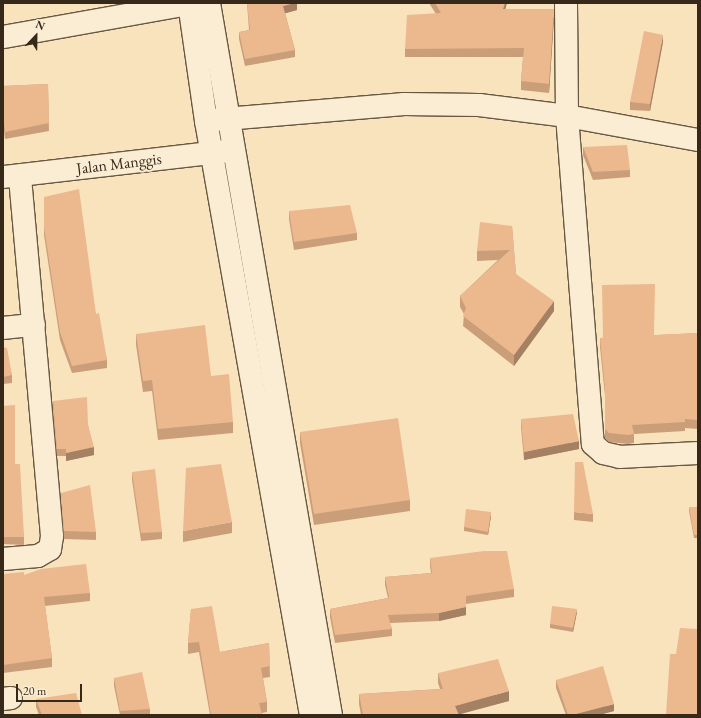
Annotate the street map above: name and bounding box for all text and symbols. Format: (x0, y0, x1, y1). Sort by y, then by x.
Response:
north arrow (16, 16, 56, 56)
text: N (34, 17, 47, 33)
street label: Jalan Manggis (75, 149, 163, 179)
scale bar (18, 676, 84, 702)
text: 20 m (23, 683, 46, 699)

